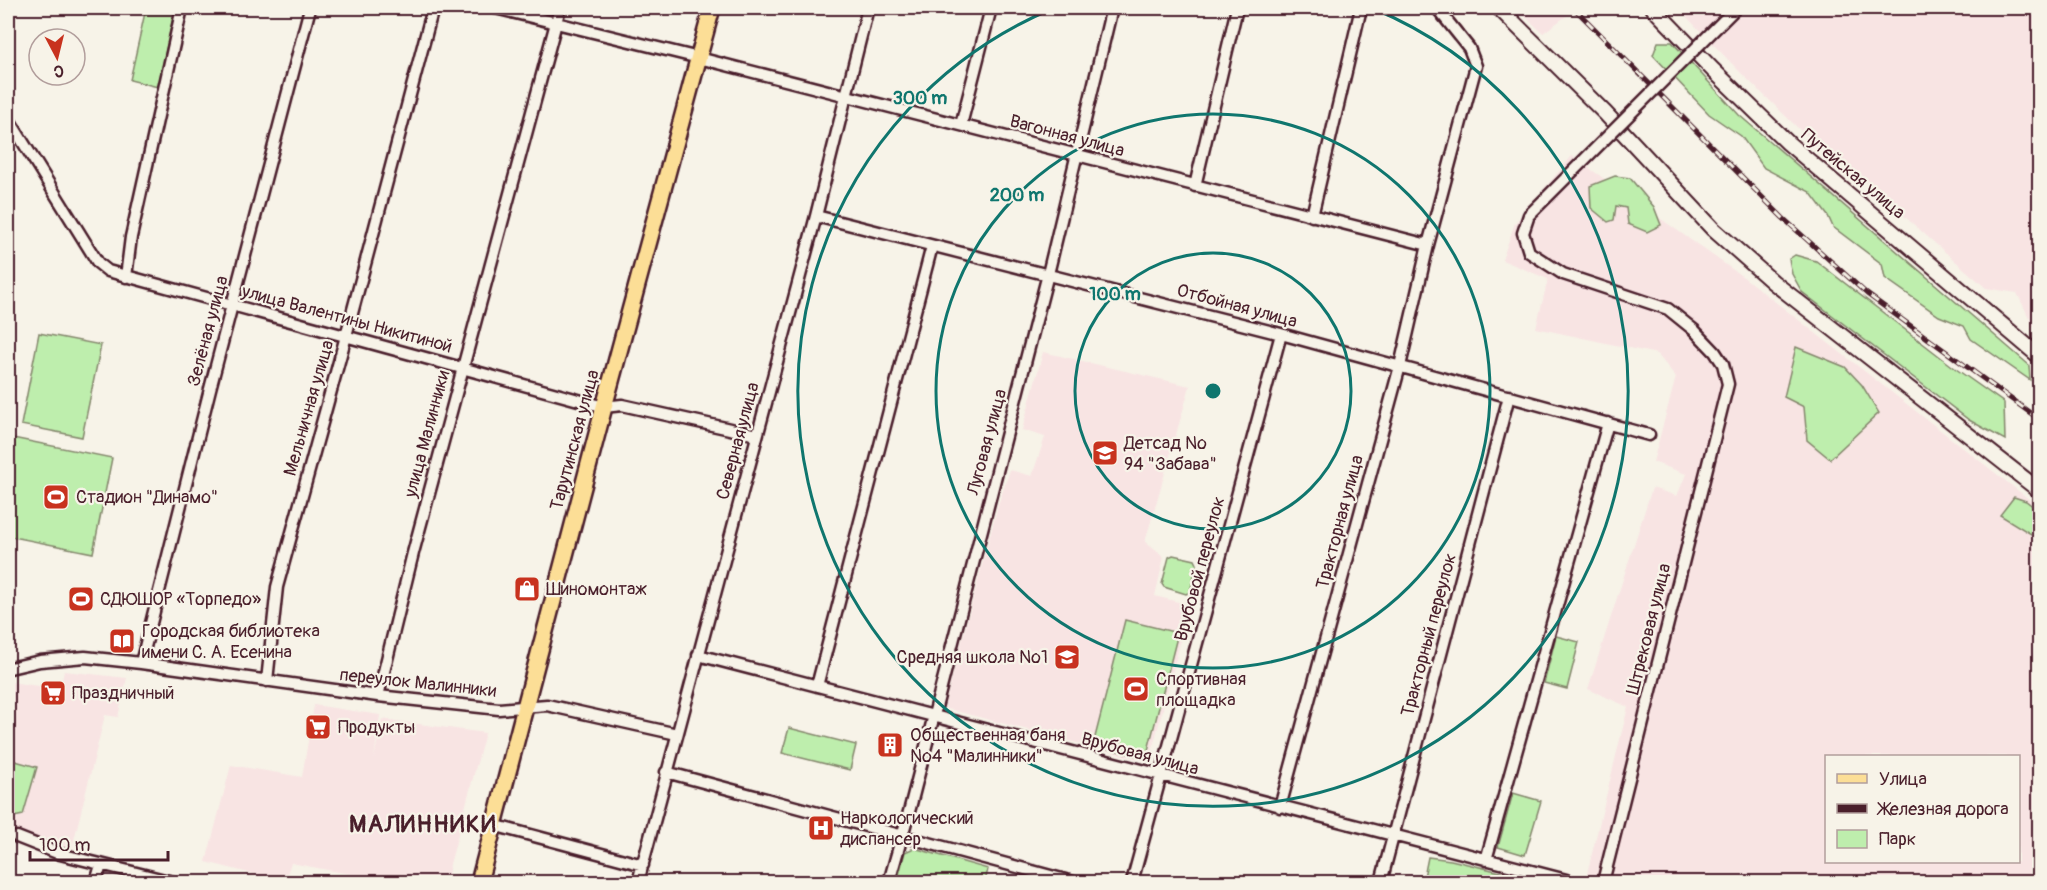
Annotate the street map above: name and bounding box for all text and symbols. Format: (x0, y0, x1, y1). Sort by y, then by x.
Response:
north arrow (27, 27, 87, 87)
text: С (52, 60, 65, 81)
text: 300 m (893, 87, 947, 110)
street label: Вагонная улица (1007, 110, 1127, 162)
street label: Путейская улица (1796, 124, 1910, 224)
text: 200 m (990, 184, 1044, 207)
street label: Зелёная улица (182, 273, 234, 389)
street label: Отбойная улица (1174, 279, 1300, 333)
street label: улица Валентины Никитиной (238, 280, 455, 358)
text: 100 m (1089, 283, 1141, 306)
street label: Мельничная улица (279, 337, 339, 479)
street label: Тарутинская улица (545, 367, 605, 513)
street label: улица Малинники (399, 368, 455, 501)
street label: Северная улица (711, 380, 765, 502)
centre of rings (1203, 381, 1223, 401)
street label: Луговая улица (962, 387, 1012, 498)
place label: Детсад № 94 "Забава" (1123, 432, 1217, 476)
school or university icon: Детсад № 94 "Забава" (1090, 438, 1120, 468)
street label: Тракторная улица (1311, 452, 1369, 592)
sports icon: Стадион "Динамо" (41, 482, 71, 512)
place label: Стадион "Динамо" (76, 486, 218, 509)
street label: Врубовой переулок (1170, 494, 1230, 644)
street label: Тракторный переулок (1396, 551, 1462, 719)
street label: Штрековая улица (1622, 561, 1676, 697)
shop icon: Шиномонтаж (512, 574, 542, 604)
place label: Шиномонтаж (546, 578, 647, 601)
sports icon: СДЮШОР «Торпедо» (66, 584, 96, 614)
place label: СДЮШОР «Торпедо» (100, 588, 261, 611)
place label: Городская библиотека имени С. А. Есенина (142, 620, 320, 664)
library icon: Городская библиотека имени С. А. Есенина (107, 626, 137, 656)
school or university icon: Средняя школа №1 (1052, 642, 1082, 672)
place label: Средняя школа №1 (897, 646, 1048, 669)
street label: переулок Малинники (338, 663, 498, 703)
place label: Спортивная площадка (1156, 668, 1246, 712)
sports icon: Спортивная площадка (1121, 674, 1151, 704)
supermarket icon: Праздничный (38, 678, 68, 708)
place label: Праздничный (72, 682, 174, 705)
supermarket icon: Продукты (303, 712, 333, 742)
place label: Продукты (338, 716, 415, 739)
place label: Общественная баня №4 "Малинники" (910, 724, 1066, 768)
street label: Врубовая улица (1079, 727, 1201, 781)
building icon: Общественная баня №4 "Малинники" (875, 730, 905, 760)
legend (1825, 755, 2020, 863)
text: Улица (1879, 768, 1927, 791)
text: Железная дорога (1876, 798, 2009, 821)
place label: Наркологический диспансер (840, 807, 974, 851)
district label: МАЛИННИКИ (349, 810, 497, 839)
hospital icon: Наркологический диспансер (806, 813, 836, 843)
scale bar (30, 824, 168, 862)
text: Парк (1879, 828, 1916, 851)
text: 100 m (39, 834, 91, 857)

